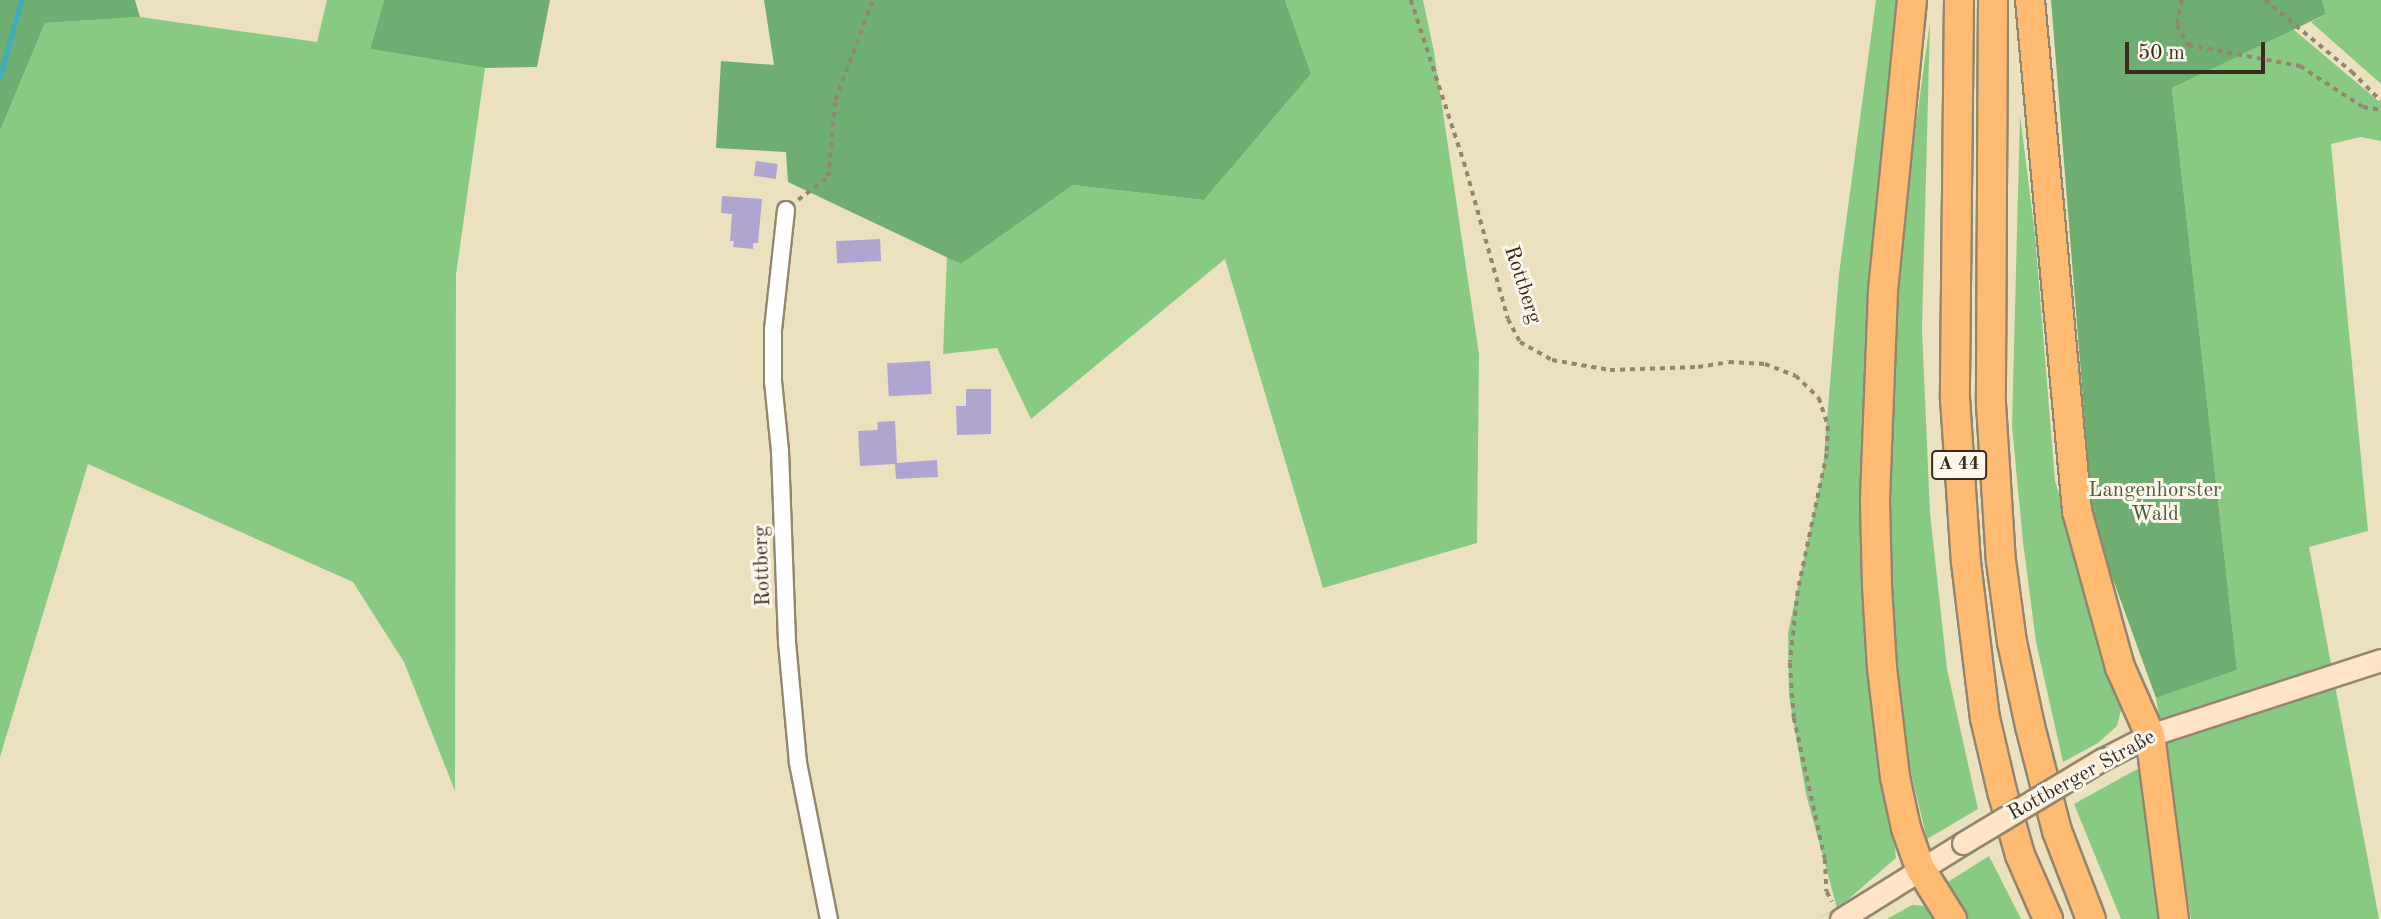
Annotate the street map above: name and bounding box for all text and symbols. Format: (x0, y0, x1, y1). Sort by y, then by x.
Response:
scale bar (2129, 28, 2269, 72)
text: 50 m (2138, 43, 2185, 64)
street label: Rottberg (1498, 243, 1546, 327)
road number: A 44 (1931, 450, 1987, 480)
park label: Langenhorster Wald (2088, 478, 2222, 528)
street label: Rottberg (749, 525, 777, 607)
street label: Rottberger Straße (2004, 725, 2160, 827)

